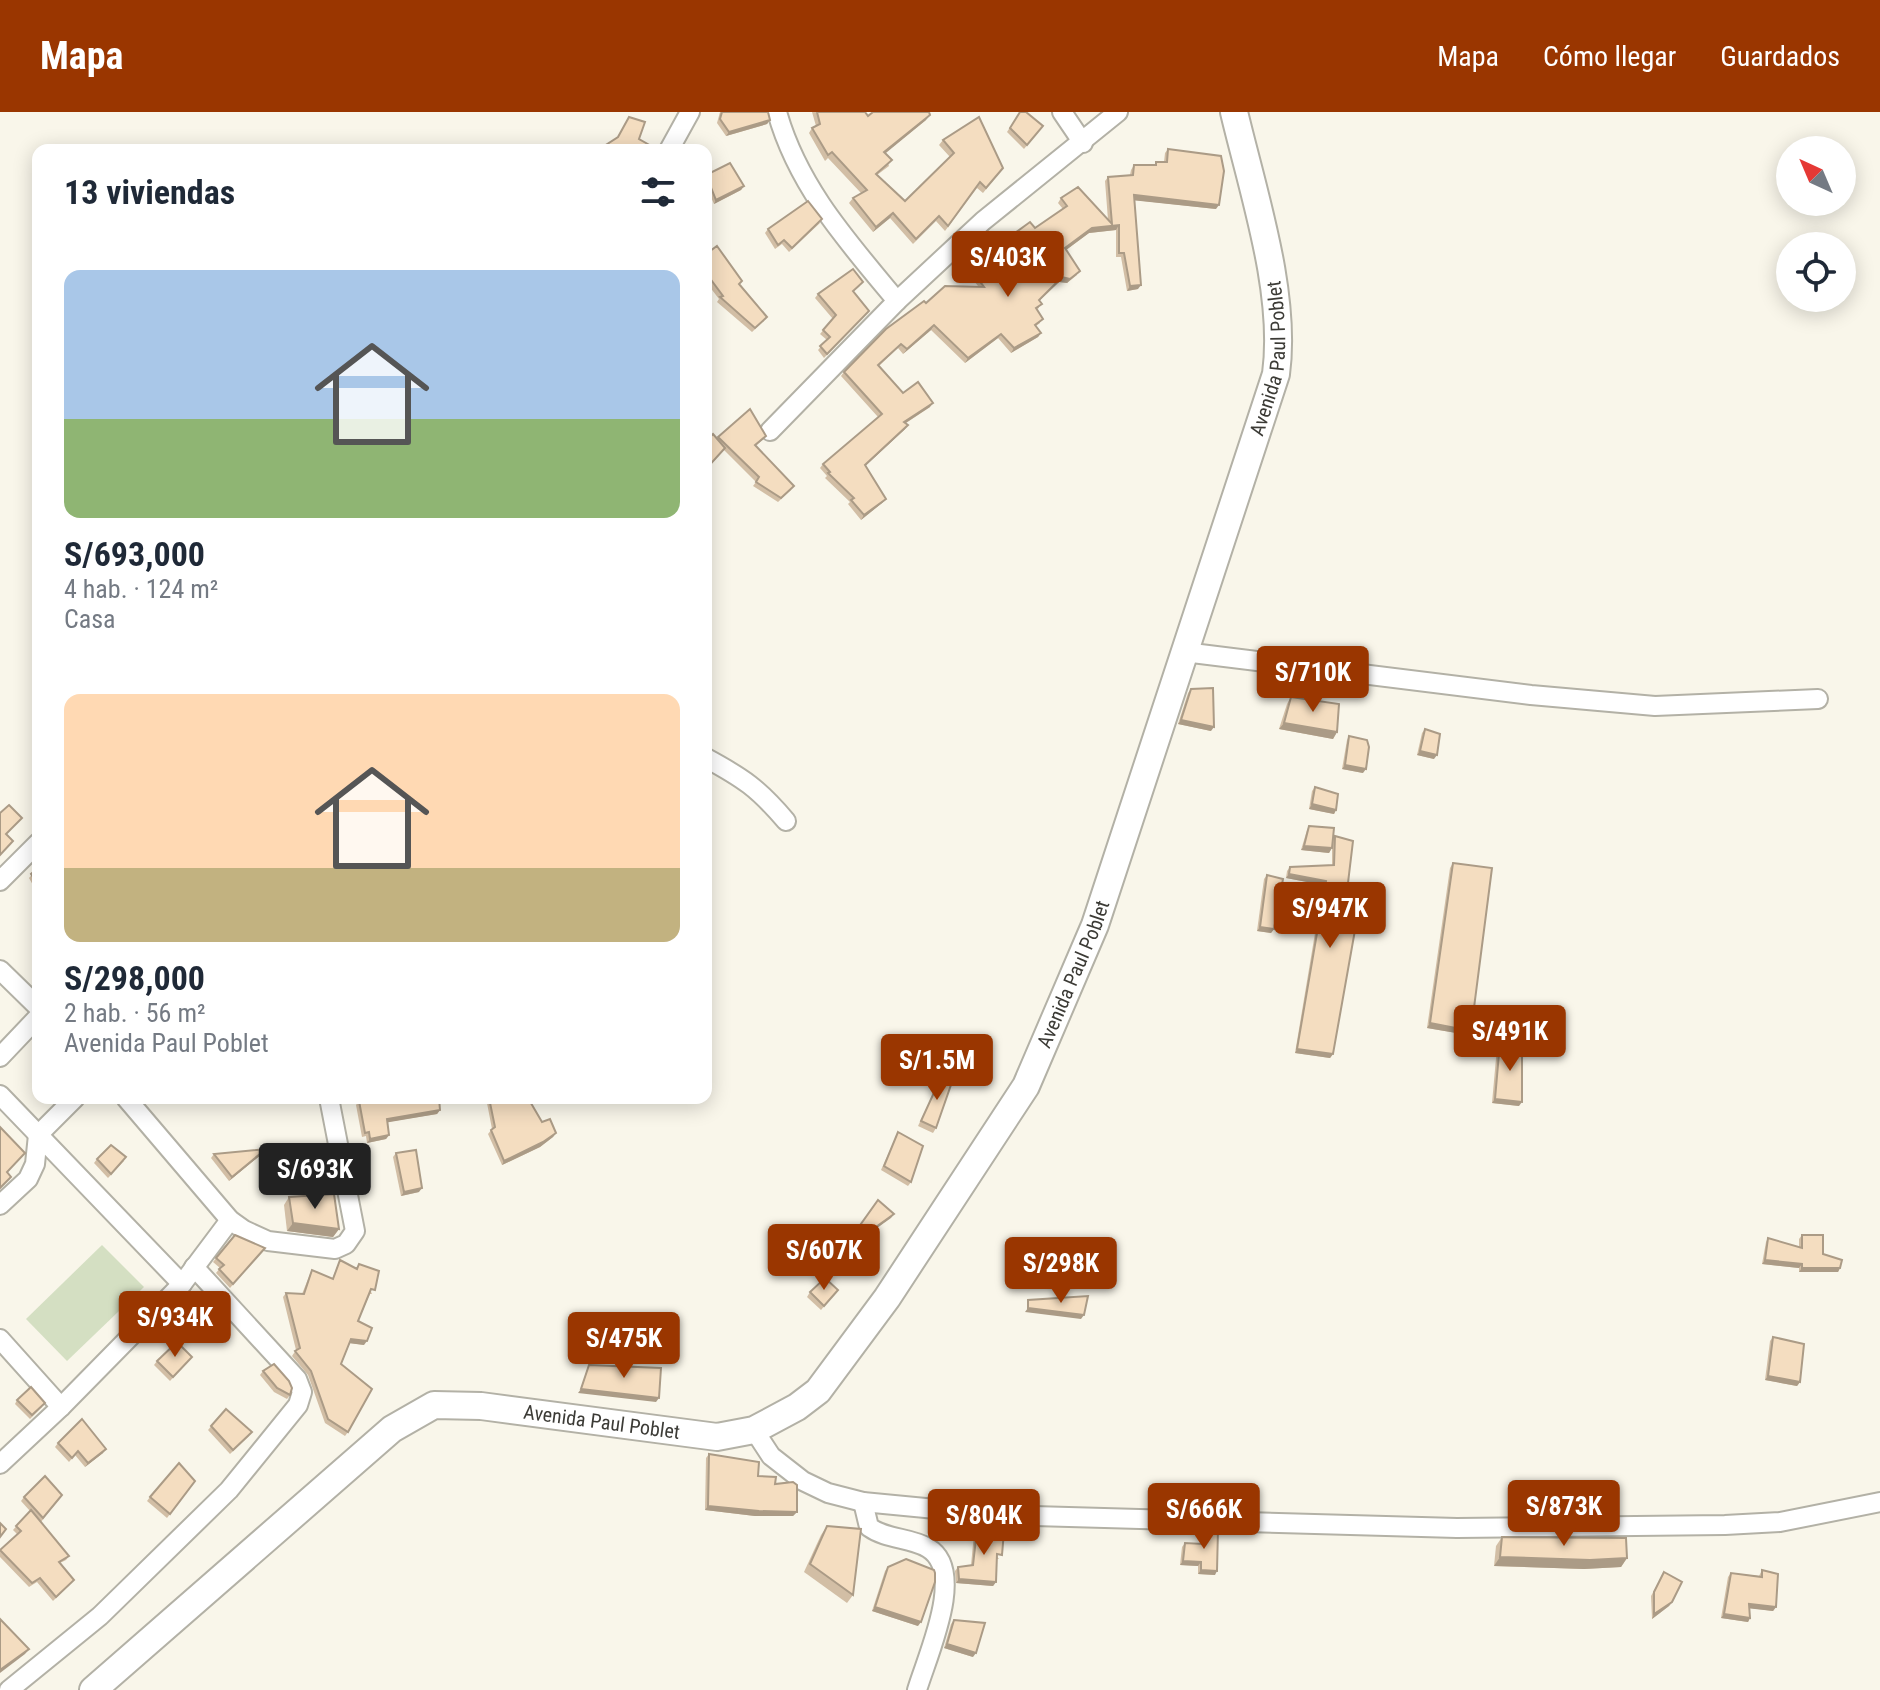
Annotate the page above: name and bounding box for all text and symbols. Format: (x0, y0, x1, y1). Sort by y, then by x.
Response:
text: Mapa (40, 34, 123, 78)
text: Mapa (1437, 40, 1499, 73)
text: Cómo llegar (1543, 40, 1676, 73)
text: Guardados (1720, 40, 1840, 73)
north arrow (1776, 136, 1856, 216)
map controls (1776, 136, 1856, 312)
icon: filters (636, 170, 680, 214)
text: 13 viviendas (64, 172, 235, 212)
pin: S/403K (943, 231, 1073, 299)
button: locate (1776, 232, 1856, 312)
text: S/403K (970, 242, 1046, 272)
street label: Avenida Paul Poblet (1245, 279, 1290, 439)
icon: home (300, 322, 444, 466)
text: S/693,000 (64, 534, 205, 574)
text: 4 hab. · 124 m² (64, 574, 218, 604)
text: Casa (64, 604, 116, 634)
pin: S/710K (1248, 646, 1378, 714)
text: S/710K (1275, 657, 1351, 687)
icon: home (300, 746, 444, 890)
pin: S/947K (1265, 882, 1395, 950)
text: S/947K (1292, 893, 1368, 923)
street label: Avenida Paul Poblet (1032, 897, 1114, 1051)
text: S/298,000 (64, 958, 205, 998)
text: 2 hab. · 56 m² (64, 998, 206, 1028)
pin: S/491K (1445, 1005, 1575, 1073)
text: S/491K (1472, 1016, 1548, 1046)
text: Avenida Paul Poblet (64, 1028, 269, 1058)
pin: S/1.5M (872, 1034, 1002, 1102)
text: S/1.5M (899, 1045, 975, 1075)
pin: S/693K (250, 1143, 380, 1211)
text: S/693K (277, 1154, 353, 1184)
pin: S/607K (759, 1224, 889, 1292)
text: S/607K (786, 1235, 862, 1265)
pin: S/298K (996, 1237, 1126, 1305)
text: S/298K (1023, 1248, 1099, 1278)
pin: S/934K (110, 1291, 240, 1359)
text: S/934K (137, 1302, 213, 1332)
pin: S/475K (559, 1312, 689, 1380)
text: S/475K (586, 1323, 662, 1353)
street label: Avenida Paul Poblet (522, 1400, 681, 1444)
pin: S/873K (1499, 1480, 1629, 1548)
pin: S/666K (1139, 1483, 1269, 1551)
pin: S/804K (919, 1489, 1049, 1557)
text: S/873K (1526, 1491, 1602, 1521)
text: S/666K (1166, 1494, 1242, 1524)
text: S/804K (946, 1500, 1022, 1530)

